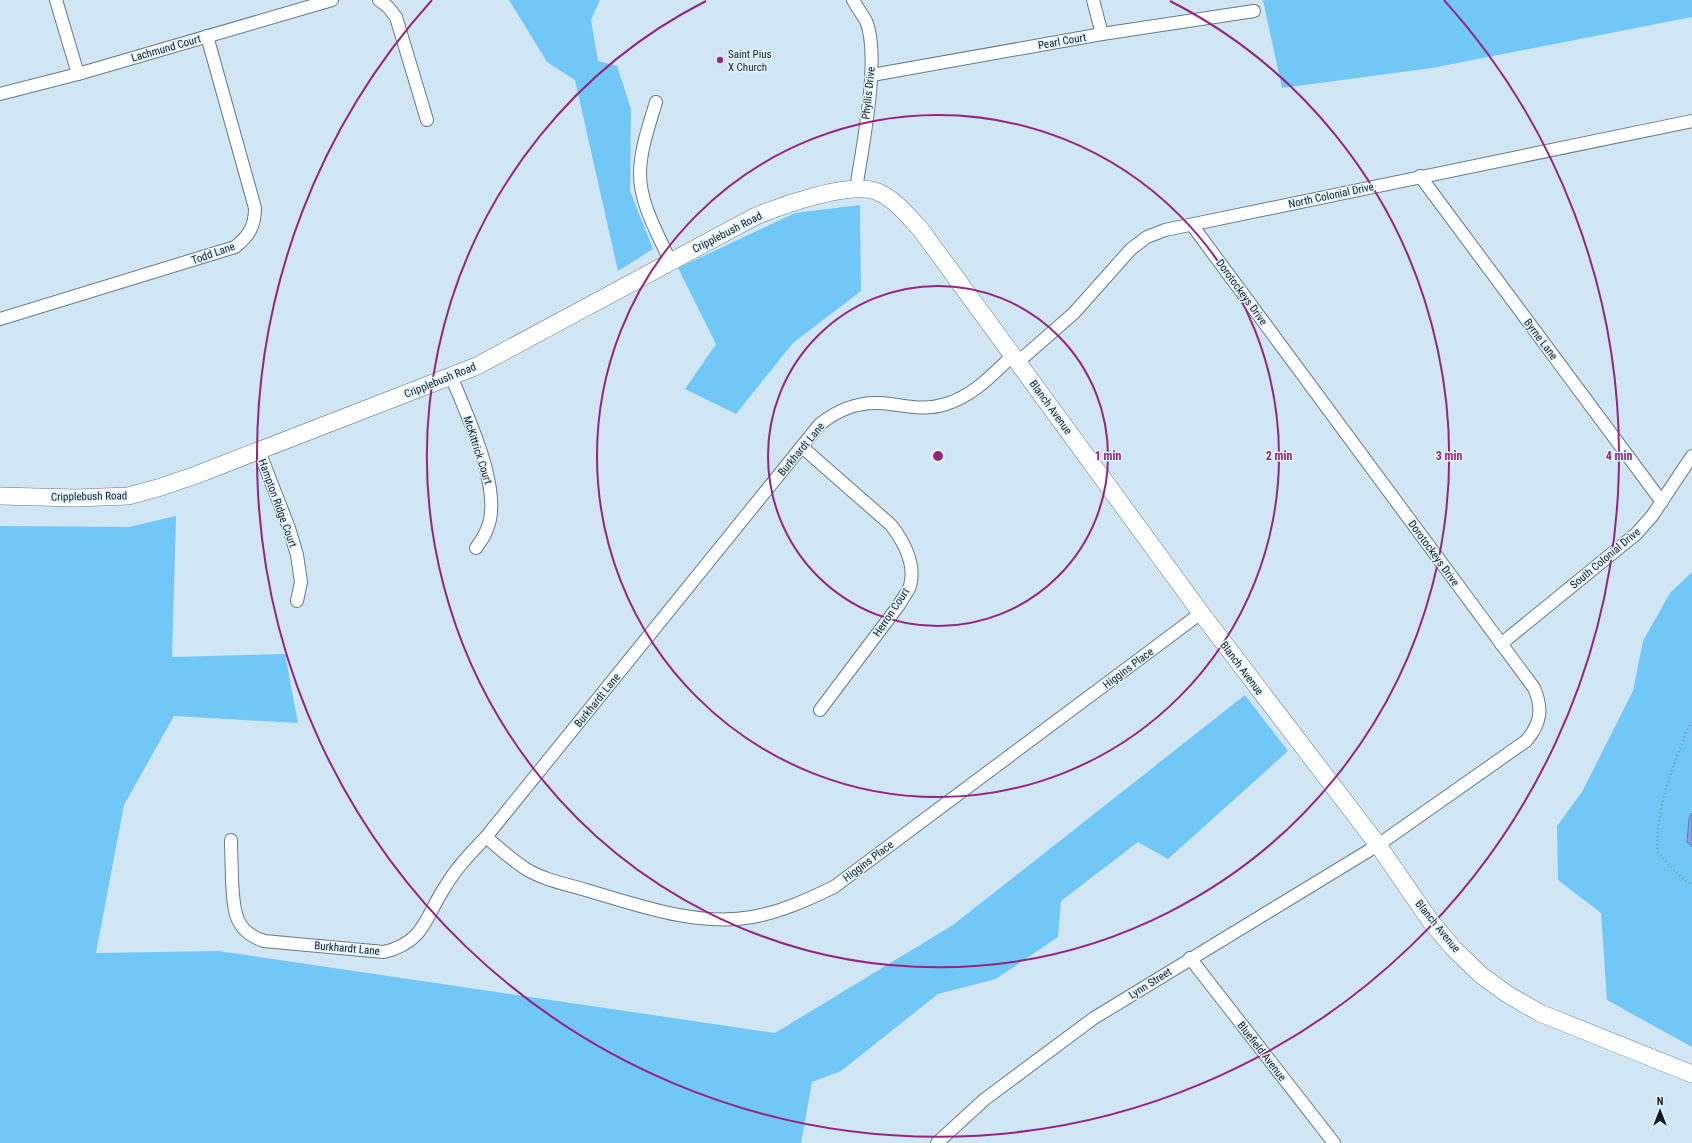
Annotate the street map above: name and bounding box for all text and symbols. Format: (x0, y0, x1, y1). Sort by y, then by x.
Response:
street label: Pearl Court (1037, 31, 1087, 52)
street label: Lachmund Court (130, 32, 202, 65)
place label: Saint Pius X Church (728, 48, 772, 74)
marker: Saint Pius X Church (715, 55, 725, 65)
street label: Phyllis Drive (859, 66, 878, 120)
street label: North Colonial Drive (1287, 180, 1375, 211)
street label: Cripplebush Road (690, 209, 764, 256)
street label: Todd Lane (190, 240, 237, 267)
street label: Dorotockeys Drive (1213, 257, 1270, 328)
street label: Byrne Lane (1521, 316, 1560, 362)
street label: Cripplebush Road (402, 360, 478, 401)
street label: Blanch Avenue (1027, 378, 1075, 437)
street label: McKittrick Court (460, 414, 495, 486)
street label: Burkhardt Lane (775, 420, 827, 479)
centre of rings (931, 449, 945, 463)
text: 1 min (1095, 449, 1121, 463)
text: 2 min (1266, 449, 1292, 463)
text: 3 min (1436, 449, 1462, 463)
text: 4 min (1606, 449, 1632, 463)
street label: Hampton Ridge Court (255, 457, 300, 549)
street label: Cripplebush Road (51, 489, 127, 504)
street label: Dorotockeys Drive (1405, 518, 1462, 589)
street label: South Colonial Drive (1568, 525, 1643, 592)
street label: Herron Court (870, 585, 912, 639)
street label: Blanch Avenue (1217, 639, 1266, 698)
street label: Higgins Place (1101, 645, 1156, 692)
street label: Burkhardt Lane (572, 671, 623, 730)
street label: Higgins Place (841, 838, 896, 885)
street label: Blanch Avenue (1413, 897, 1463, 955)
street label: Burkhardt Lane (314, 939, 380, 958)
street label: Lynn Street (1126, 965, 1174, 1002)
street label: Bluefield Avenue (1234, 1019, 1289, 1084)
north arrow (1640, 1091, 1680, 1131)
text: N (1657, 1095, 1664, 1108)

